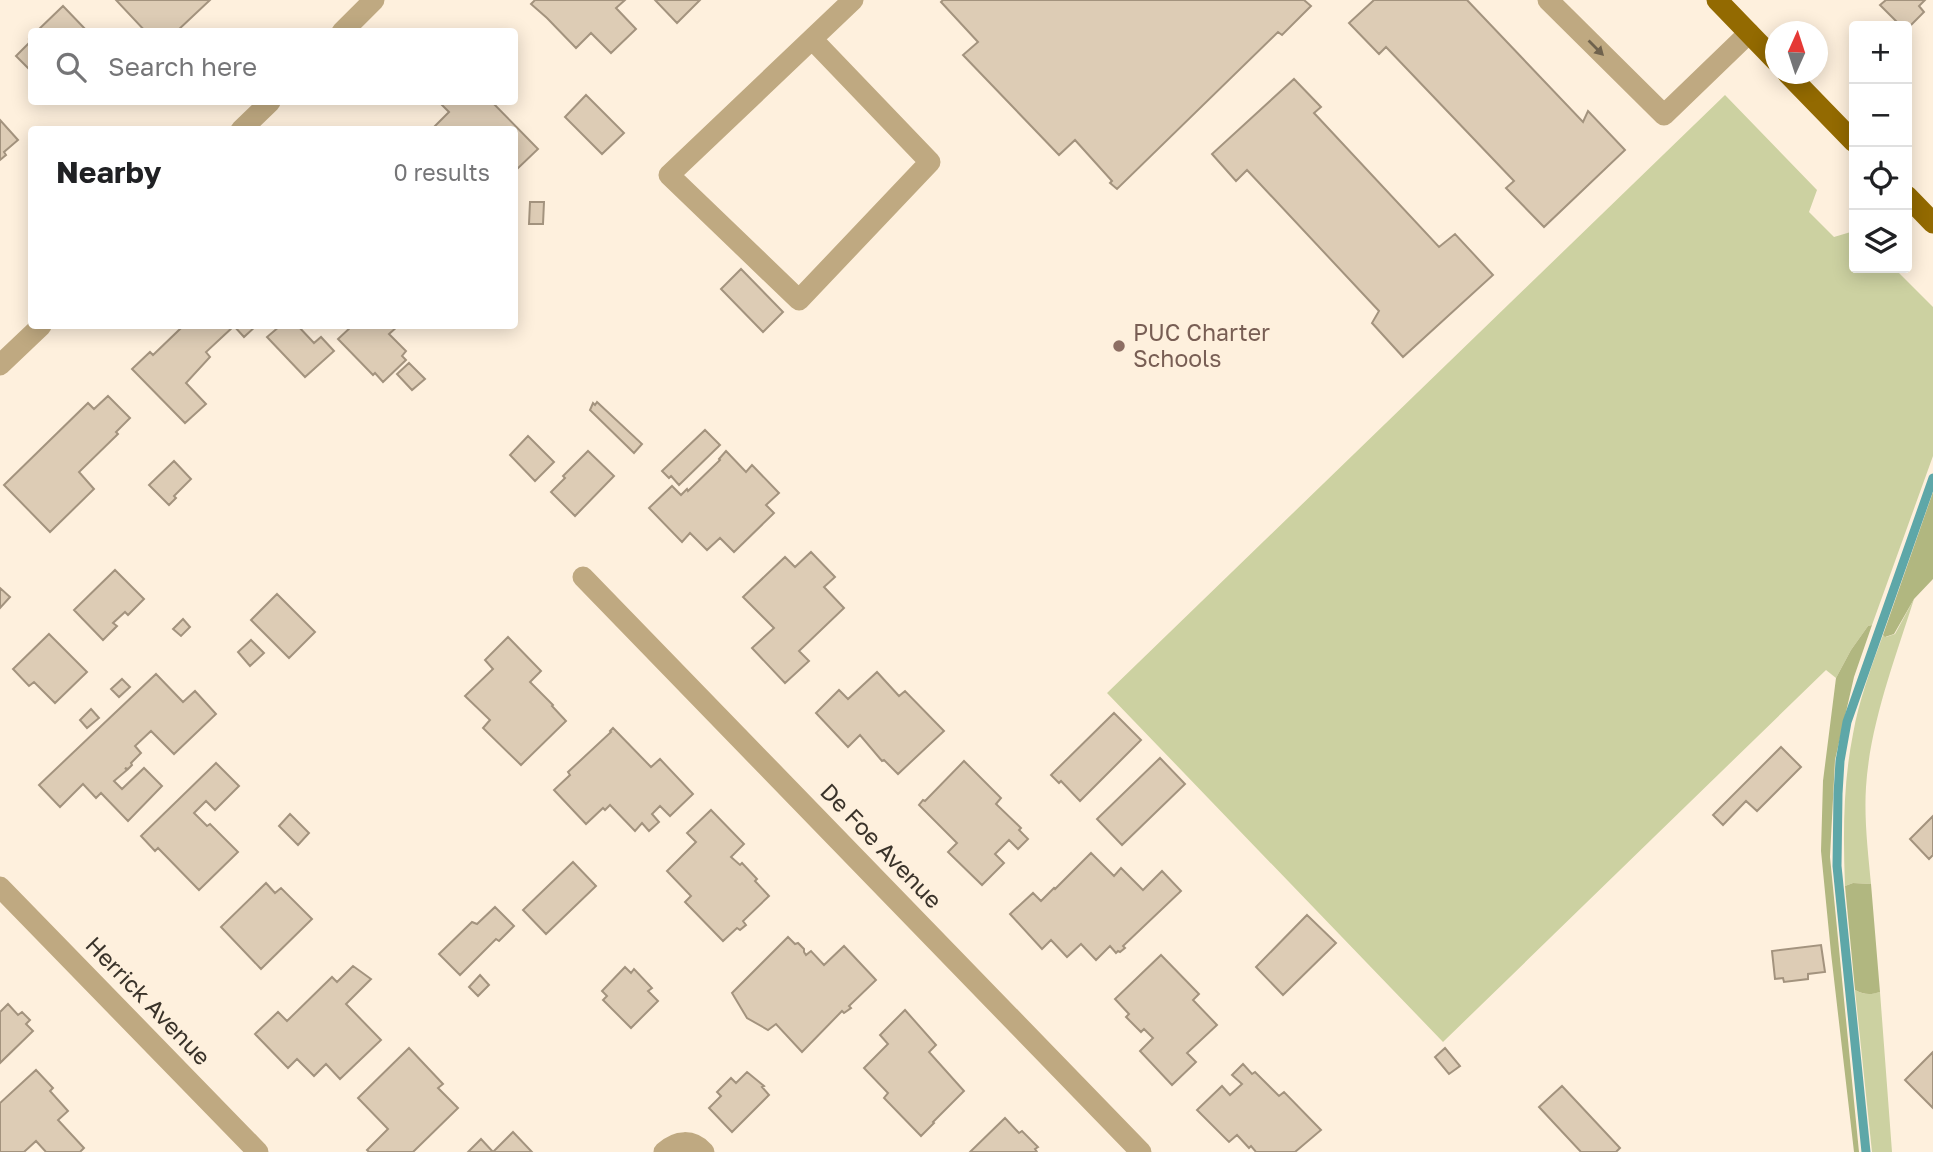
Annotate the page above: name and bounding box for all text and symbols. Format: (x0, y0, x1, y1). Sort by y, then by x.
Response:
north arrow (1765, 21, 1828, 84)
map controls (1849, 21, 1912, 273)
button: + (1849, 21, 1912, 84)
search box (28, 28, 518, 105)
one-way arrow (1588, 40, 1605, 57)
icon: search (52, 48, 90, 86)
text: Search here (108, 51, 257, 82)
button: − (1849, 84, 1912, 147)
button: locate (1849, 147, 1912, 210)
text: Nearby (56, 154, 161, 190)
text: 0 results (394, 158, 490, 186)
button: layers (1849, 210, 1912, 273)
place label: PUC Charter Schools (1133, 318, 1270, 372)
marker: PUC Charter Schools (1111, 338, 1127, 354)
street label: De Foe Avenue (815, 777, 948, 914)
street label: Herrick Avenue (81, 930, 217, 1070)

